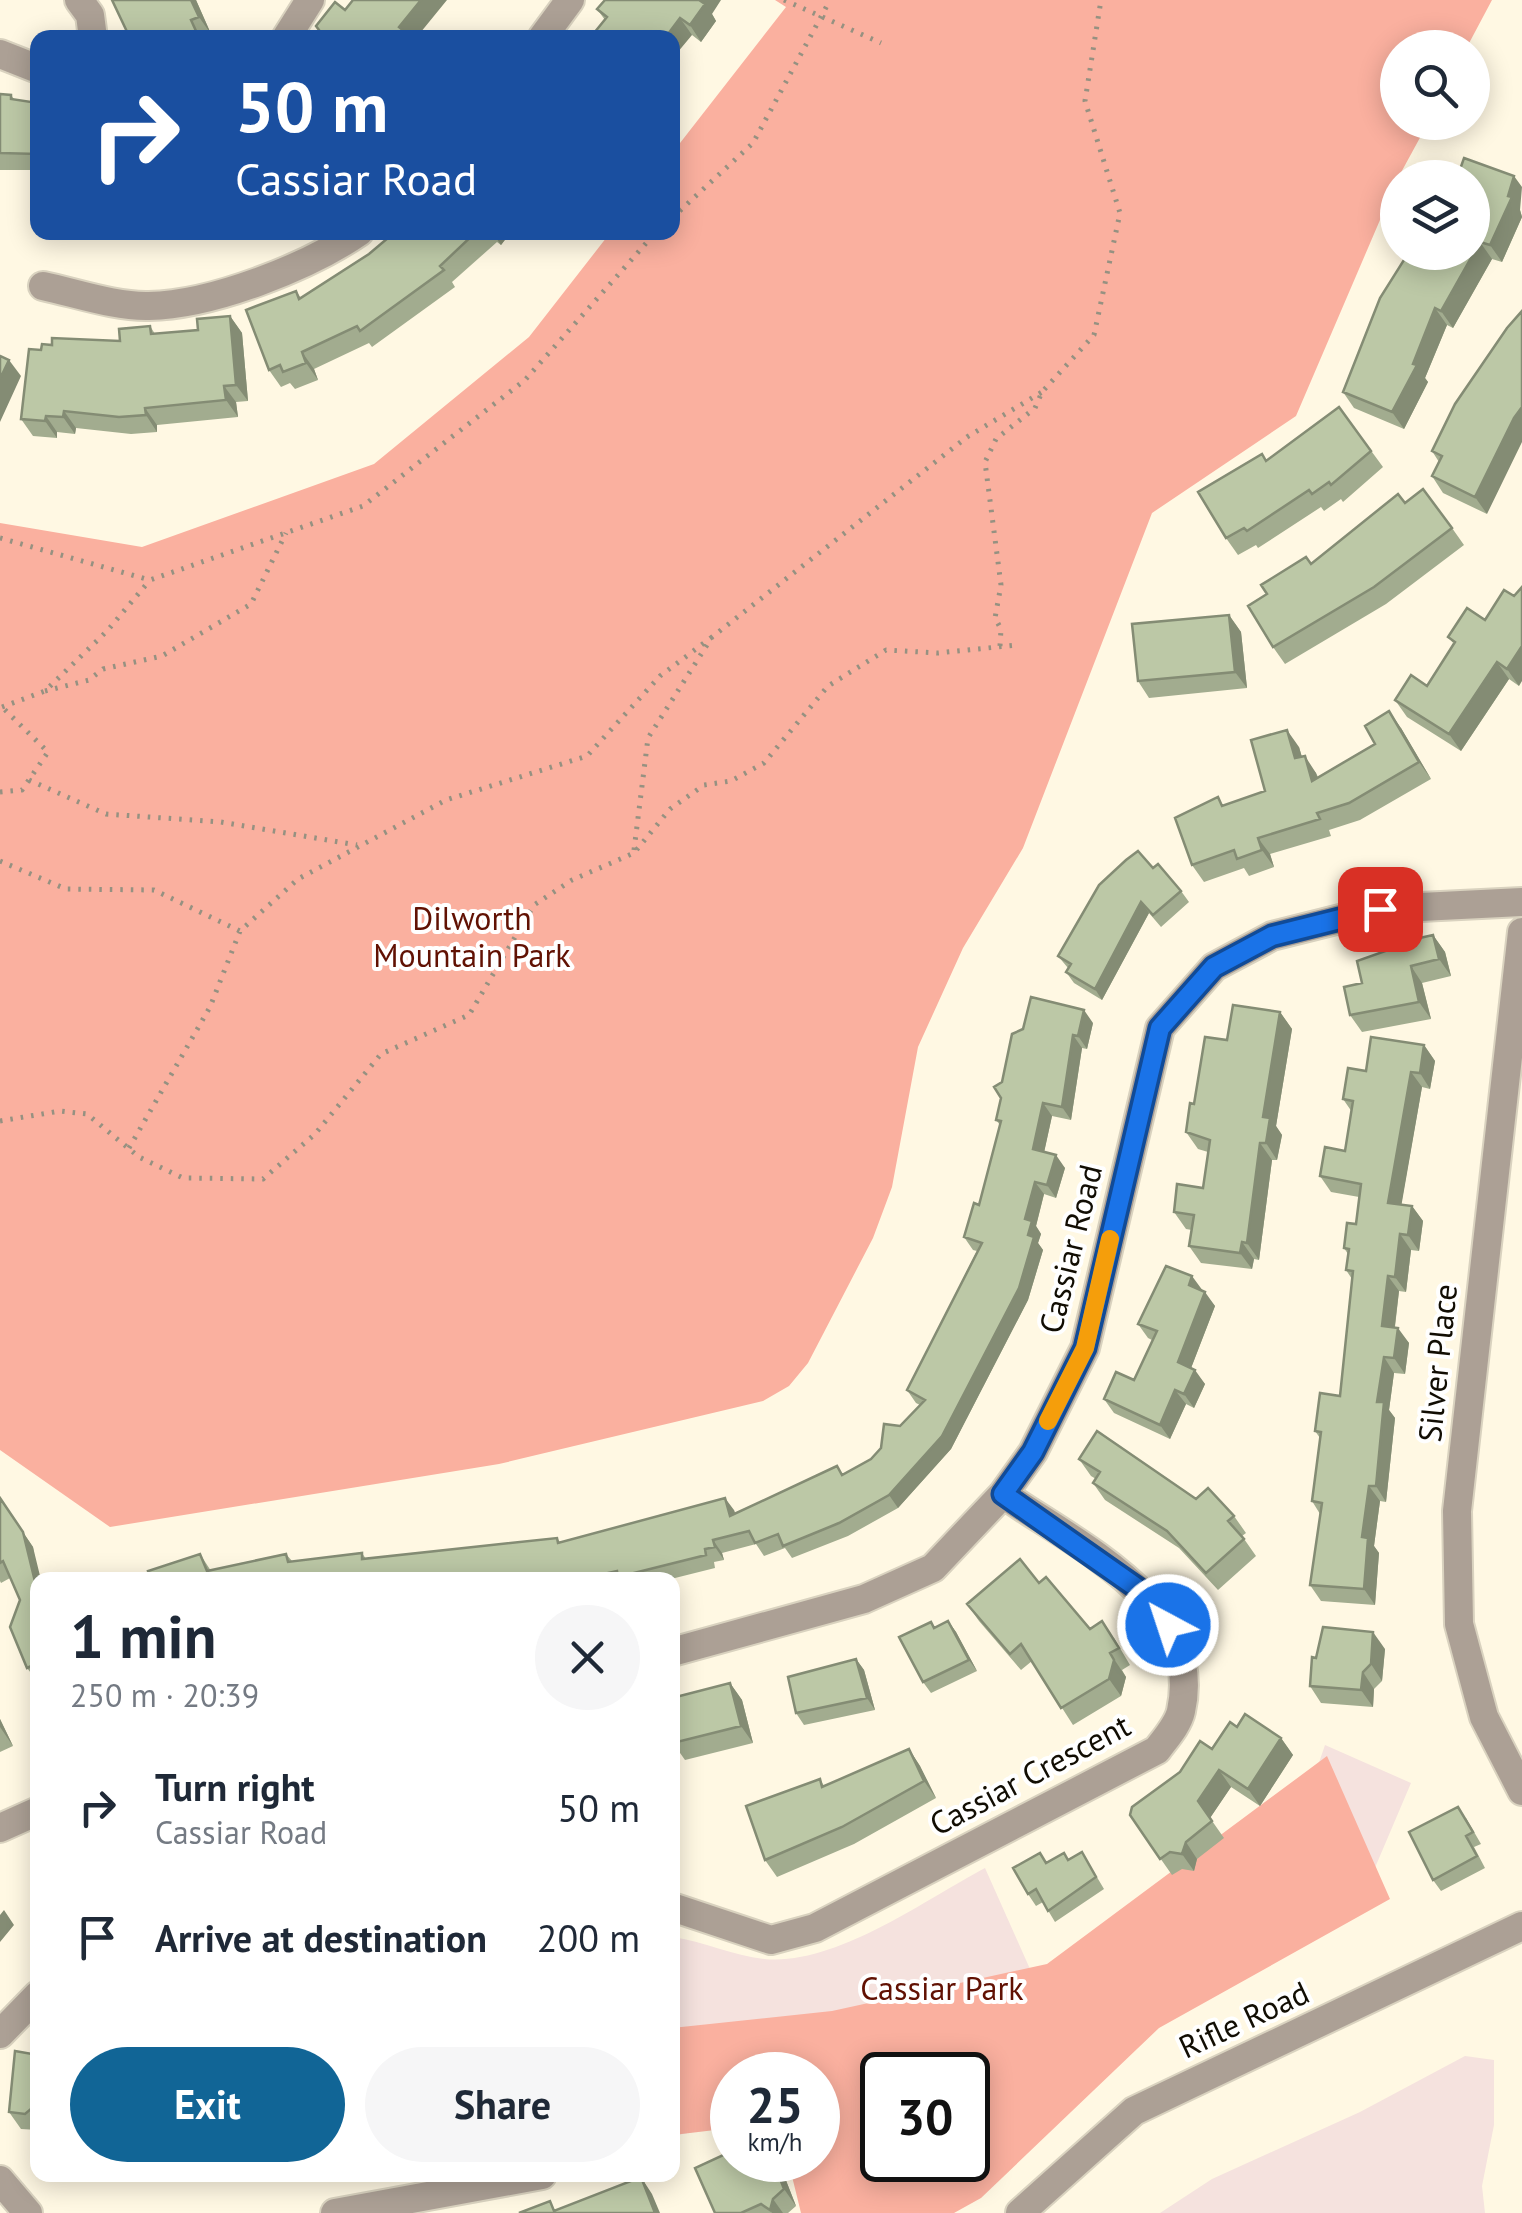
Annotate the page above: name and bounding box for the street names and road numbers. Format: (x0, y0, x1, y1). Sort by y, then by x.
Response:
street label: Cassiar Road (1029, 1160, 1111, 1337)
street label: Silver Place (1408, 1282, 1466, 1444)
street label: Cassiar Crescent (922, 1704, 1137, 1845)
street label: Rifle Road (1172, 1971, 1315, 2067)

